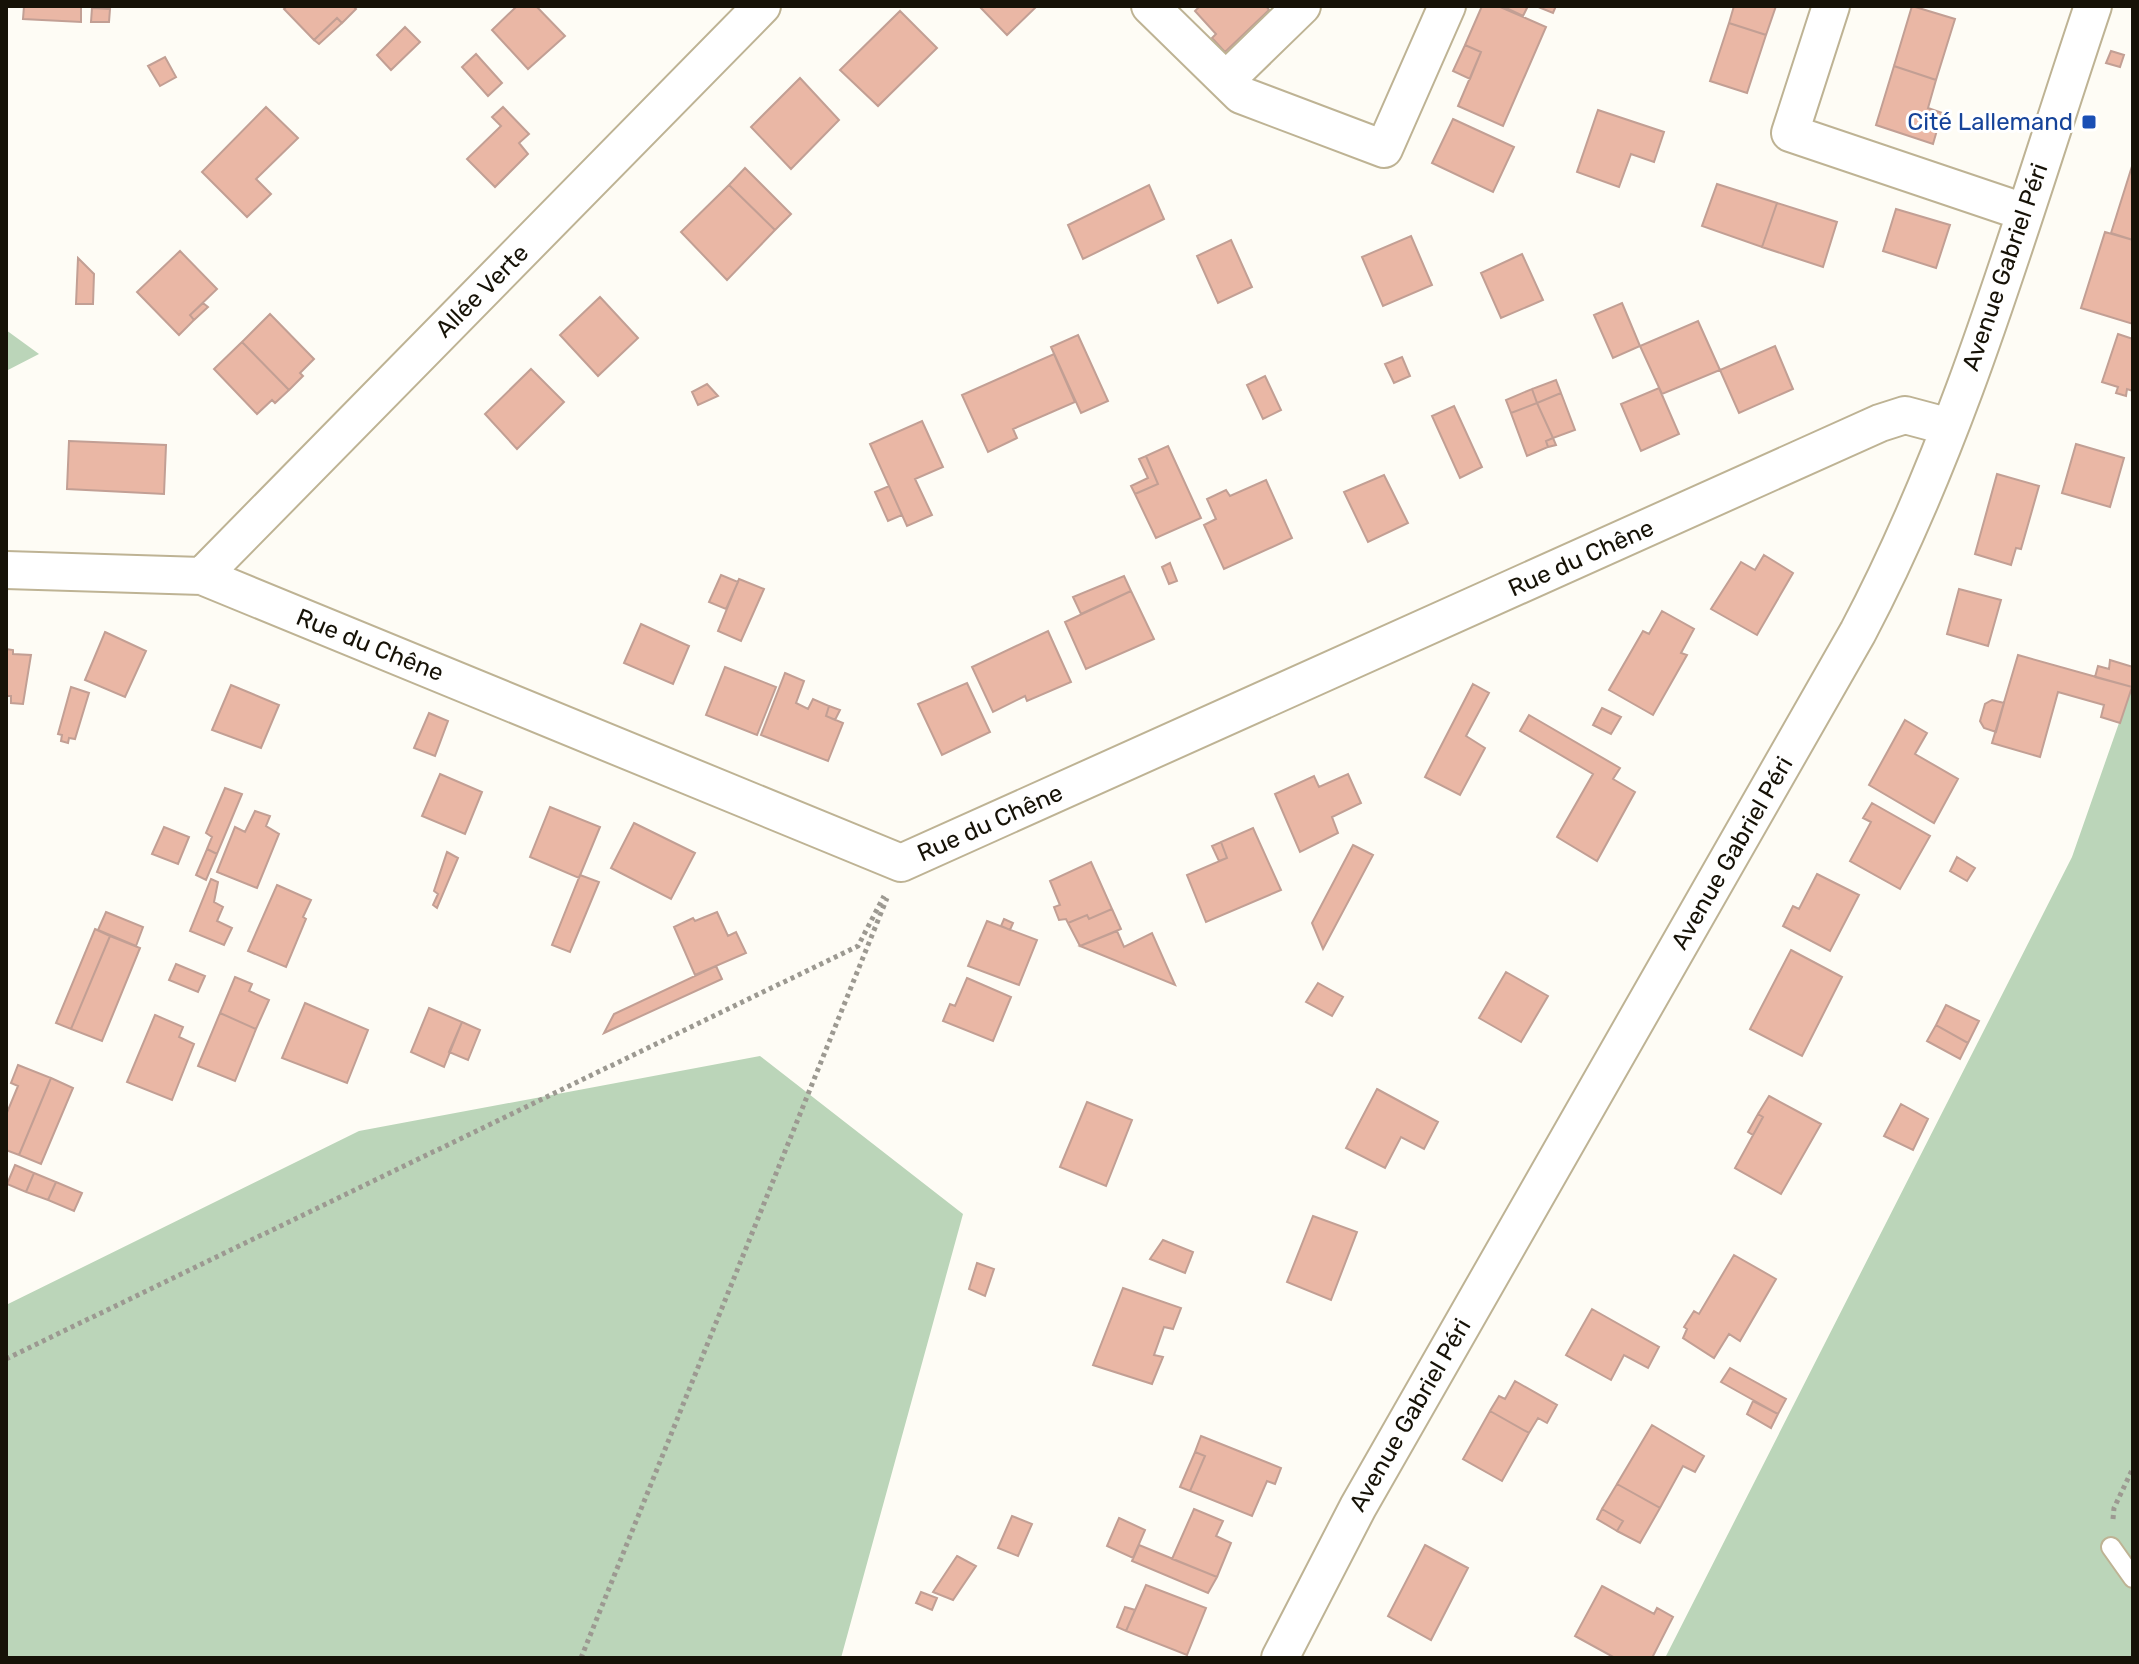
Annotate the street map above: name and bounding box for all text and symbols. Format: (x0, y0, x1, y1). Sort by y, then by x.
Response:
place label: Cité Lallemand (1907, 108, 2073, 136)
marker: Cité Lallemand (2080, 113, 2098, 131)
street label: Avenue Gabriel Péri (1956, 160, 2054, 374)
street label: Allée Verte (430, 239, 534, 343)
street label: Rue du Chêne (1504, 513, 1658, 603)
street label: Rue du Chêne (292, 603, 448, 687)
street label: Avenue Gabriel Péri (1665, 752, 1799, 954)
street label: Rue du Chêne (913, 778, 1067, 868)
street label: Avenue Gabriel Péri (1343, 1314, 1477, 1516)

